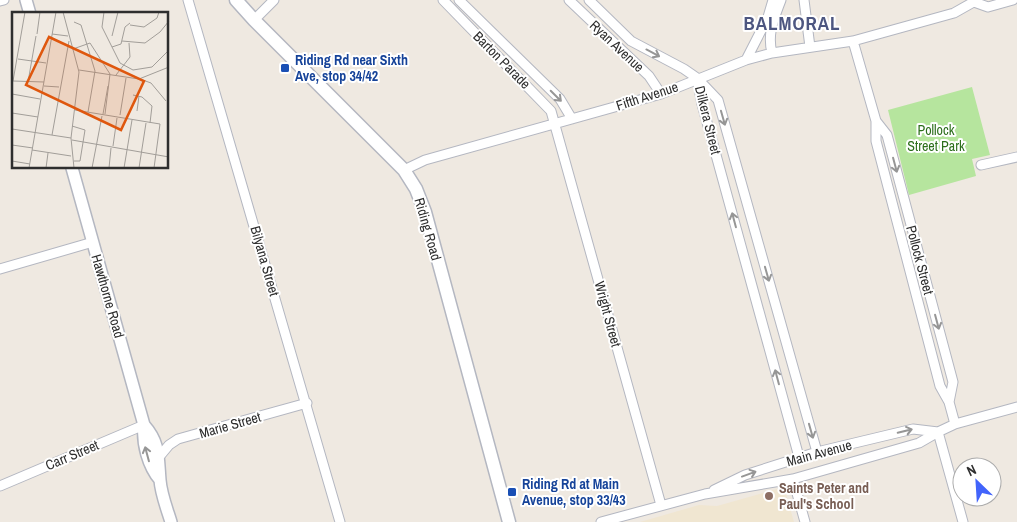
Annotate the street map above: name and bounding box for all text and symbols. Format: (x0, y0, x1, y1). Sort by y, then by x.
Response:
district label: BALMORAL (743, 10, 841, 36)
inset map (12, 12, 169, 169)
street label: Ryan Avenue (586, 16, 648, 76)
street label: Barton Parade (469, 27, 535, 93)
one-way arrow (646, 48, 661, 58)
place label: Riding Rd near Sixth Ave, stop 34/42 (295, 51, 408, 85)
marker: Riding Rd near Sixth Ave, stop 34/42 (279, 62, 291, 74)
street label: Fifth Avenue (614, 78, 680, 114)
street label: Dilkera Street (691, 84, 725, 156)
one-way arrow (550, 90, 562, 102)
one-way arrow (719, 110, 728, 126)
park label: Pollock Street Park (907, 121, 965, 155)
one-way arrow (891, 156, 900, 172)
street label: Riding Road (410, 196, 446, 262)
one-way arrow (729, 212, 738, 228)
street label: Pollock Street (902, 223, 938, 297)
street label: Bilyana Street (246, 224, 284, 298)
street label: Hawthorne Road (87, 252, 129, 340)
one-way arrow (763, 266, 772, 282)
street label: Wright Street (591, 279, 625, 349)
one-way arrow (932, 313, 942, 329)
one-way arrow (772, 369, 781, 385)
street label: Marie Street (197, 408, 263, 442)
one-way arrow (807, 422, 817, 438)
one-way arrow (897, 426, 913, 435)
street label: Carr Street (43, 436, 101, 474)
street label: Main Avenue (784, 436, 854, 470)
one-way arrow (142, 446, 152, 462)
north arrow (952, 457, 1002, 507)
text: N (964, 460, 979, 480)
one-way arrow (740, 469, 756, 478)
place label: Riding Rd at Main Avenue, stop 33/43 (522, 475, 626, 509)
place label: Saints Peter and Paul's School (779, 479, 869, 513)
marker: Riding Rd at Main Avenue, stop 33/43 (506, 486, 518, 498)
marker: Saints Peter and Paul's School (763, 490, 775, 502)

